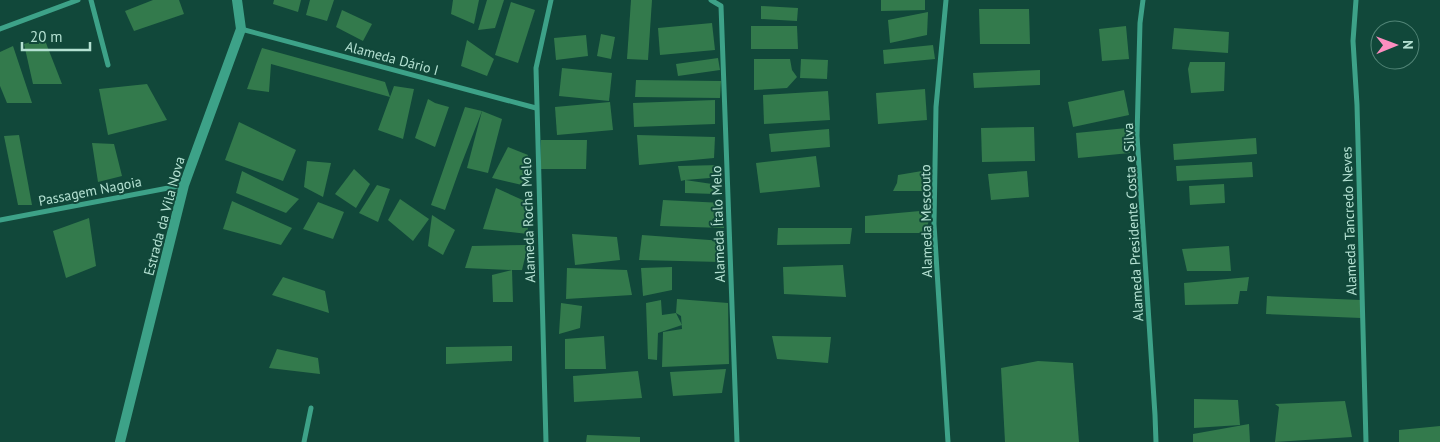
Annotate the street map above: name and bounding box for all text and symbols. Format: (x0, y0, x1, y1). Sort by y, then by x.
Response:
scale bar (22, 20, 90, 52)
north arrow (1370, 20, 1420, 70)
text: 20 m (30, 27, 63, 46)
street label: Alameda Dário I (343, 37, 441, 79)
text: N (1399, 40, 1417, 50)
street label: Alameda Presidente Costa e Silva (1119, 122, 1147, 322)
street label: Alameda Tancredo Neves (1337, 146, 1361, 296)
street label: Estrada da Vila Nova (139, 154, 189, 278)
street label: Alameda Rocha Melo (517, 157, 539, 283)
street label: Alameda Mescouto (916, 164, 936, 278)
street label: Alameda Ítalo Melo (707, 165, 729, 283)
street label: Passagem Nagoia (37, 172, 143, 210)

